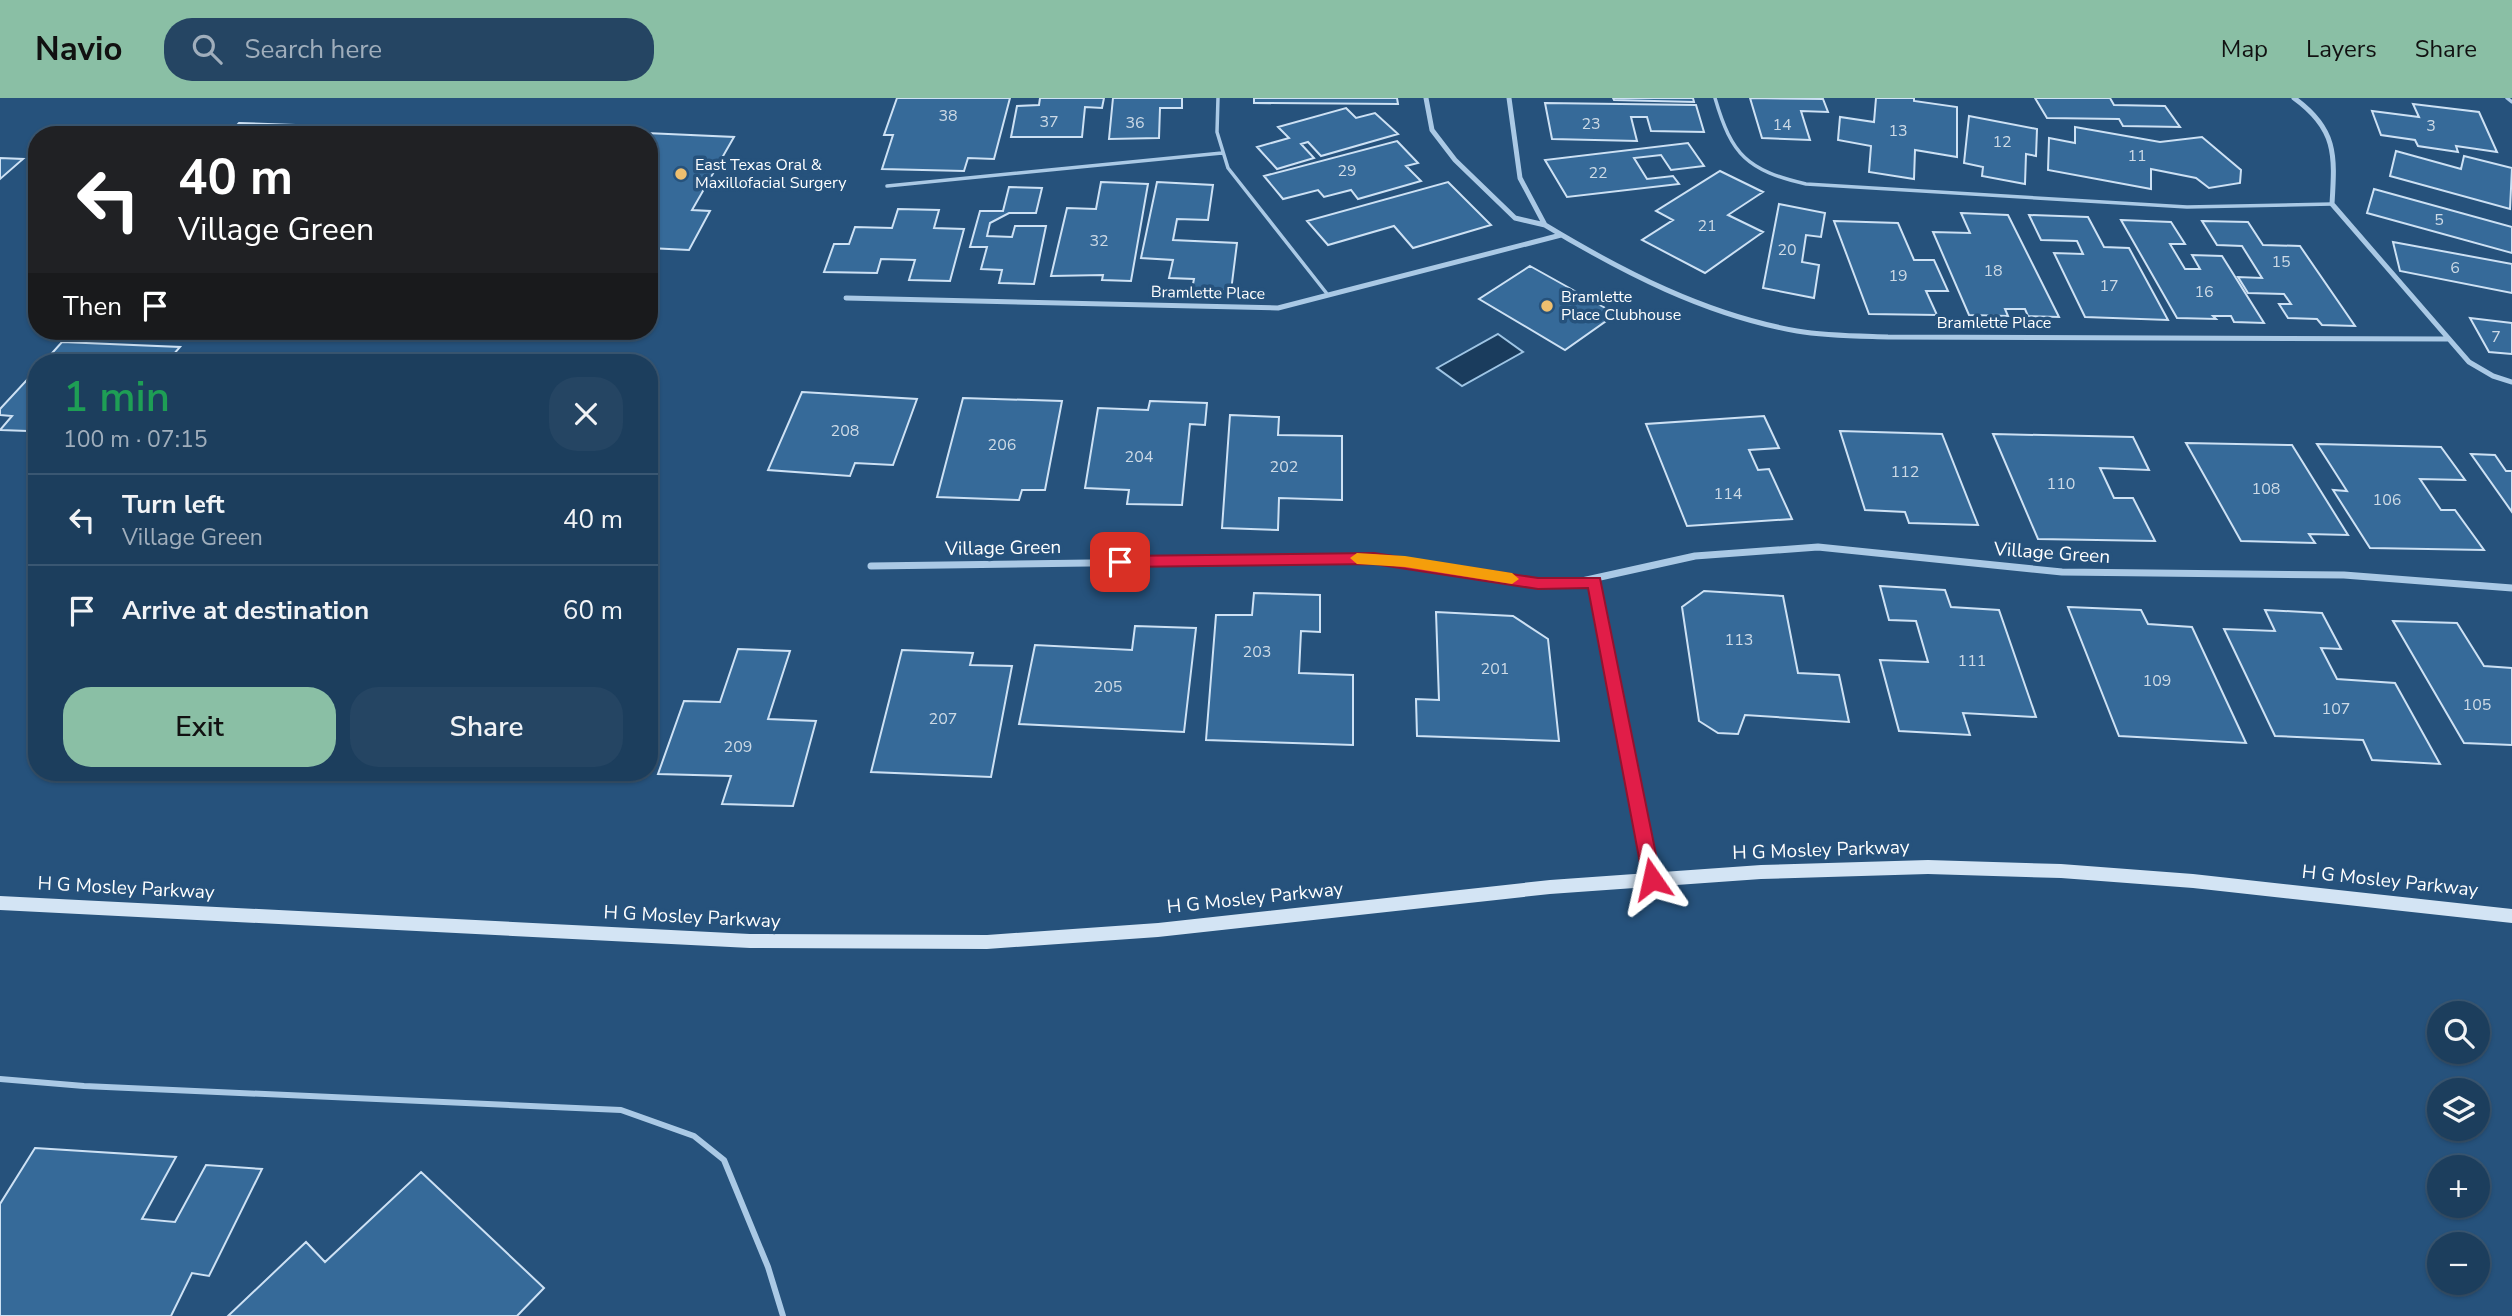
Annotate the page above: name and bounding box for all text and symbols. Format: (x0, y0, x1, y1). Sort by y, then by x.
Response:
search box (164, 18, 654, 81)
text: Navio (35, 27, 122, 72)
icon: search (188, 30, 226, 68)
text: Search here (244, 32, 382, 67)
text: Map (2221, 33, 2268, 65)
text: Layers (2306, 33, 2377, 65)
text: Share (2415, 33, 2477, 65)
house number: 38 (938, 105, 958, 127)
house number: 37 (1039, 111, 1059, 133)
house number: 36 (1125, 112, 1145, 134)
house number: 23 (1581, 113, 1601, 135)
house number: 14 (1772, 114, 1792, 136)
house number: 3 (2426, 115, 2436, 137)
house number: 13 (1888, 120, 1908, 142)
house number: 12 (1992, 131, 2012, 153)
text: 40 m (178, 144, 293, 211)
house number: 11 (2127, 145, 2147, 167)
icon: left (63, 154, 154, 245)
place label: East Texas Oral & Maxillofacial Surgery (695, 154, 847, 194)
house number: 29 (1337, 160, 1357, 182)
house number: 22 (1588, 162, 1608, 184)
marker: East Texas Oral & Maxillofacial Surgery (673, 166, 689, 182)
text: Village Green (178, 208, 374, 251)
house number: 5 (2434, 209, 2444, 231)
house number: 21 (1697, 215, 1717, 237)
house number: 32 (1089, 230, 1109, 252)
house number: 20 (1777, 239, 1797, 261)
house number: 15 (2271, 251, 2291, 273)
house number: 6 (2450, 257, 2460, 279)
house number: 18 (1983, 260, 2003, 282)
house number: 19 (1888, 265, 1908, 287)
house number: 17 (2099, 275, 2119, 297)
street label: Bramlette Place (1151, 281, 1265, 305)
house number: 16 (2194, 281, 2214, 303)
place label: Bramlette Place Clubhouse (1561, 286, 1681, 326)
icon: arrive (136, 287, 174, 325)
text: Then (63, 289, 122, 324)
marker: Bramlette Place Clubhouse (1539, 298, 1555, 314)
street label: Bramlette Place (1937, 312, 2051, 334)
house number: 7 (2491, 326, 2501, 348)
text: 1 min (63, 369, 170, 426)
button: close (549, 377, 623, 451)
house number: 208 (831, 420, 859, 442)
text: 100 m · 07:15 (63, 424, 208, 455)
house number: 206 (988, 434, 1016, 456)
house number: 204 (1125, 446, 1154, 468)
house number: 202 (1270, 456, 1298, 478)
house number: 112 (1891, 461, 1919, 483)
house number: 110 (2047, 473, 2075, 495)
house number: 108 (2252, 478, 2280, 500)
house number: 114 (1714, 483, 1743, 505)
text: Turn left (122, 487, 225, 522)
house number: 106 (2373, 489, 2401, 511)
icon: left (63, 501, 101, 539)
text: 40 m (563, 502, 623, 537)
text: Village Green (122, 522, 263, 553)
pin (1090, 532, 1150, 592)
street label: Village Green (944, 534, 1061, 562)
street label: Village Green (1992, 536, 2111, 570)
icon: arrive (1101, 543, 1139, 581)
icon: arrive (63, 592, 101, 630)
text: Arrive at destination (122, 593, 369, 628)
text: 60 m (563, 593, 623, 628)
house number: 113 (1725, 629, 1753, 651)
house number: 203 (1243, 641, 1271, 663)
house number: 111 (1958, 650, 1986, 672)
house number: 201 (1481, 658, 1509, 680)
house number: 109 (2143, 670, 2171, 692)
house number: 205 (1094, 676, 1122, 698)
button: Exit (63, 687, 336, 767)
button: Share (350, 687, 623, 767)
house number: 105 (2463, 694, 2491, 716)
house number: 107 (2322, 698, 2350, 720)
house number: 207 (929, 708, 957, 730)
house number: 209 (724, 736, 752, 758)
street label: H G Mosley Parkway (1732, 834, 1910, 866)
position arrow (1615, 842, 1689, 916)
street label: H G Mosley Parkway (2300, 859, 2480, 903)
street label: H G Mosley Parkway (37, 870, 215, 906)
street label: H G Mosley Parkway (1165, 876, 1345, 920)
street label: H G Mosley Parkway (603, 899, 781, 935)
map controls (2427, 1001, 2490, 1295)
button: search (2427, 1001, 2490, 1064)
button: layers (2427, 1078, 2490, 1141)
button: + (2427, 1155, 2490, 1218)
button: − (2427, 1232, 2490, 1295)

